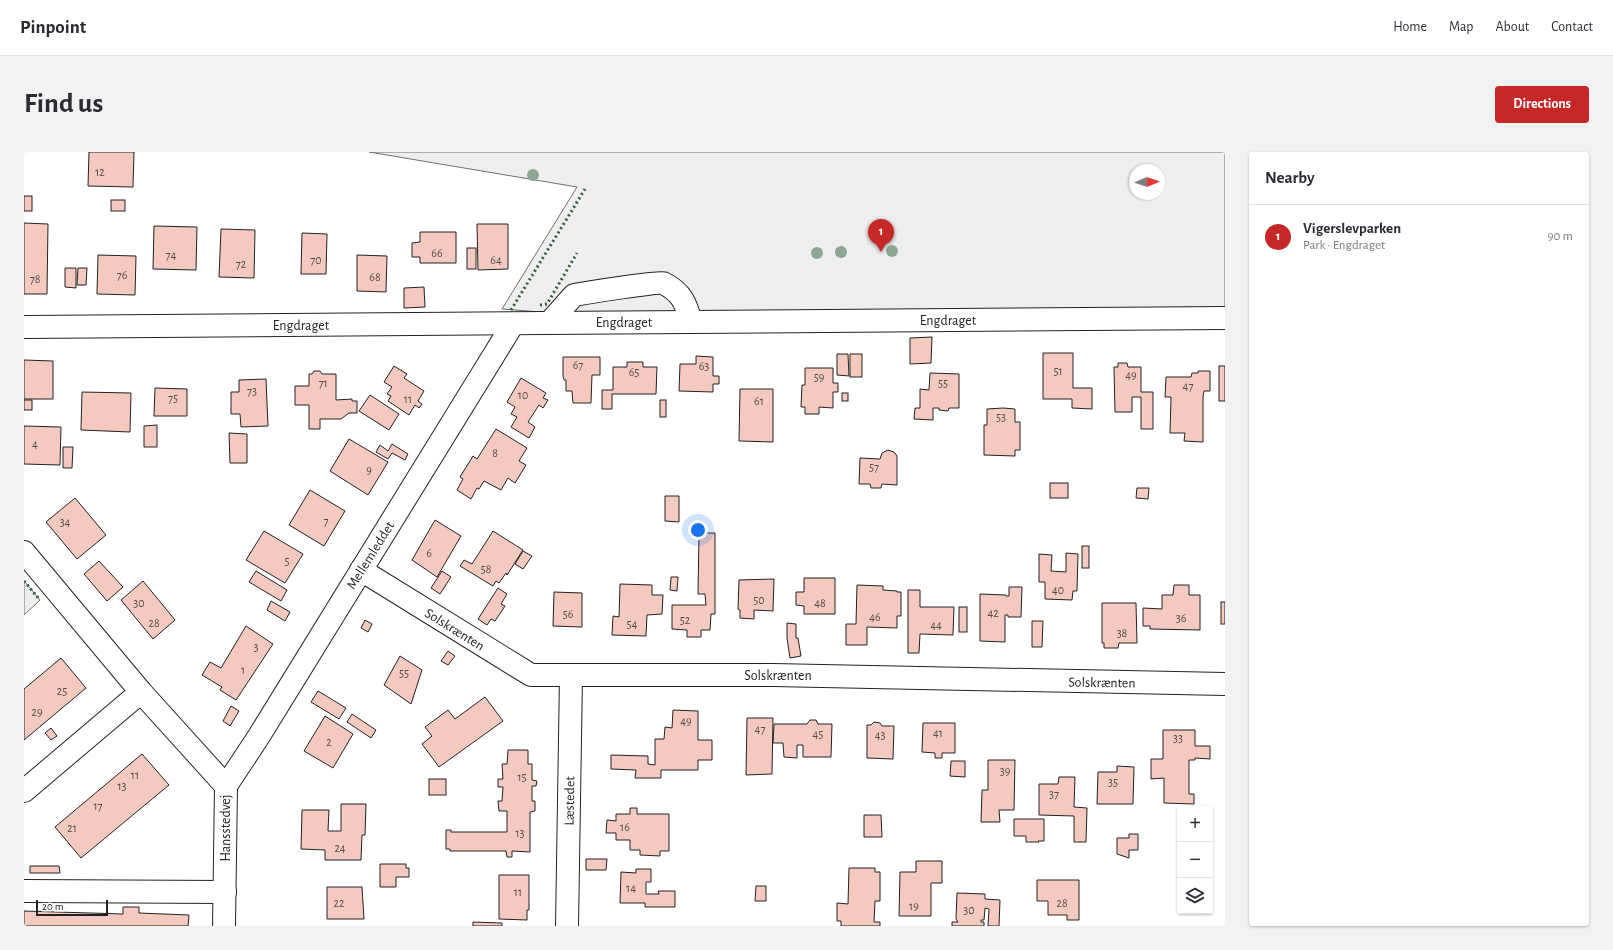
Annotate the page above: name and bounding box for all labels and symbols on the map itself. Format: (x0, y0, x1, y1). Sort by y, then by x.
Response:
north arrow (1129, 164, 1165, 200)
house number: 12 (95, 166, 105, 178)
pin: 1 (868, 219, 894, 252)
house number: 66 (431, 247, 443, 259)
house number: 74 (166, 249, 177, 261)
house number: 70 (310, 254, 322, 266)
house number: 64 (490, 254, 502, 266)
house number: 72 (236, 258, 247, 270)
house number: 76 (117, 269, 128, 281)
house number: 68 (369, 271, 381, 283)
house number: 78 (30, 273, 41, 285)
street label: Engdraget (920, 314, 977, 328)
street label: Engdraget (596, 316, 653, 330)
street label: Engdraget (273, 319, 330, 333)
house number: 67 (573, 359, 583, 371)
house number: 63 (699, 360, 709, 372)
house number: 51 (1053, 365, 1063, 377)
house number: 65 (629, 366, 639, 378)
house number: 49 (1125, 369, 1137, 381)
house number: 59 (814, 371, 825, 383)
house number: 71 (318, 377, 328, 389)
house number: 55 (938, 377, 948, 389)
house number: 47 (1183, 380, 1193, 392)
house number: 73 (247, 385, 257, 397)
house number: 10 (518, 389, 528, 401)
house number: 75 (168, 392, 178, 404)
house number: 11 (404, 393, 412, 405)
house number: 61 (754, 395, 764, 407)
house number: 53 (996, 411, 1006, 423)
house number: 4 (32, 438, 38, 450)
house number: 8 (492, 447, 498, 459)
house number: 57 (869, 461, 879, 473)
house number: 9 (366, 464, 372, 476)
house number: 7 (323, 515, 329, 527)
house number: 34 (60, 516, 71, 528)
street label: Mellemleddet (344, 519, 397, 592)
your location (688, 520, 708, 540)
house number: 6 (426, 547, 432, 559)
house number: 5 (284, 555, 290, 567)
house number: 58 (481, 563, 492, 575)
house number: 40 (1052, 584, 1064, 596)
house number: 50 (753, 594, 765, 606)
house number: 30 (133, 597, 145, 609)
house number: 48 (814, 597, 826, 609)
street label: Solskrænten (422, 606, 487, 654)
house number: 42 (987, 607, 999, 619)
house number: 56 (563, 608, 574, 620)
house number: 46 (869, 611, 881, 623)
house number: 36 (1176, 612, 1187, 624)
house number: 52 (680, 614, 691, 626)
house number: 28 (148, 617, 160, 629)
house number: 54 (627, 618, 638, 630)
house number: 44 (930, 619, 942, 631)
house number: 38 (1117, 627, 1128, 639)
house number: 3 (254, 641, 259, 653)
house number: 1 (241, 664, 245, 676)
house number: 55 (399, 667, 409, 679)
street label: Solskrænten (744, 669, 812, 683)
street label: Solskrænten (1068, 675, 1136, 691)
house number: 25 (57, 685, 67, 697)
house number: 29 (31, 706, 43, 718)
house number: 49 (680, 715, 692, 727)
house number: 47 (755, 723, 765, 735)
house number: 41 (933, 727, 943, 739)
house number: 45 (813, 728, 823, 740)
house number: 43 (875, 729, 885, 741)
house number: 33 (1173, 732, 1183, 744)
house number: 2 (326, 736, 332, 748)
house number: 39 (1000, 765, 1011, 777)
house number: 11 (131, 769, 139, 781)
house number: 15 (517, 771, 527, 783)
street label: Læstedet (563, 776, 577, 826)
house number: 35 (1108, 776, 1118, 788)
house number: 13 (117, 780, 127, 792)
house number: 37 (1049, 788, 1059, 800)
street label: Hansstedvej (219, 794, 233, 862)
house number: 17 (93, 800, 103, 812)
house number: 16 (620, 821, 630, 833)
house number: 21 (67, 822, 77, 834)
house number: 13 (515, 827, 525, 839)
house number: 24 (334, 842, 346, 854)
house number: 14 (626, 882, 636, 894)
house number: 11 (514, 886, 522, 898)
house number: 22 (334, 897, 345, 909)
house number: 28 (1056, 897, 1068, 909)
scale bar (36, 898, 108, 917)
house number: 19 (909, 900, 919, 912)
house number: 30 (963, 904, 975, 916)

